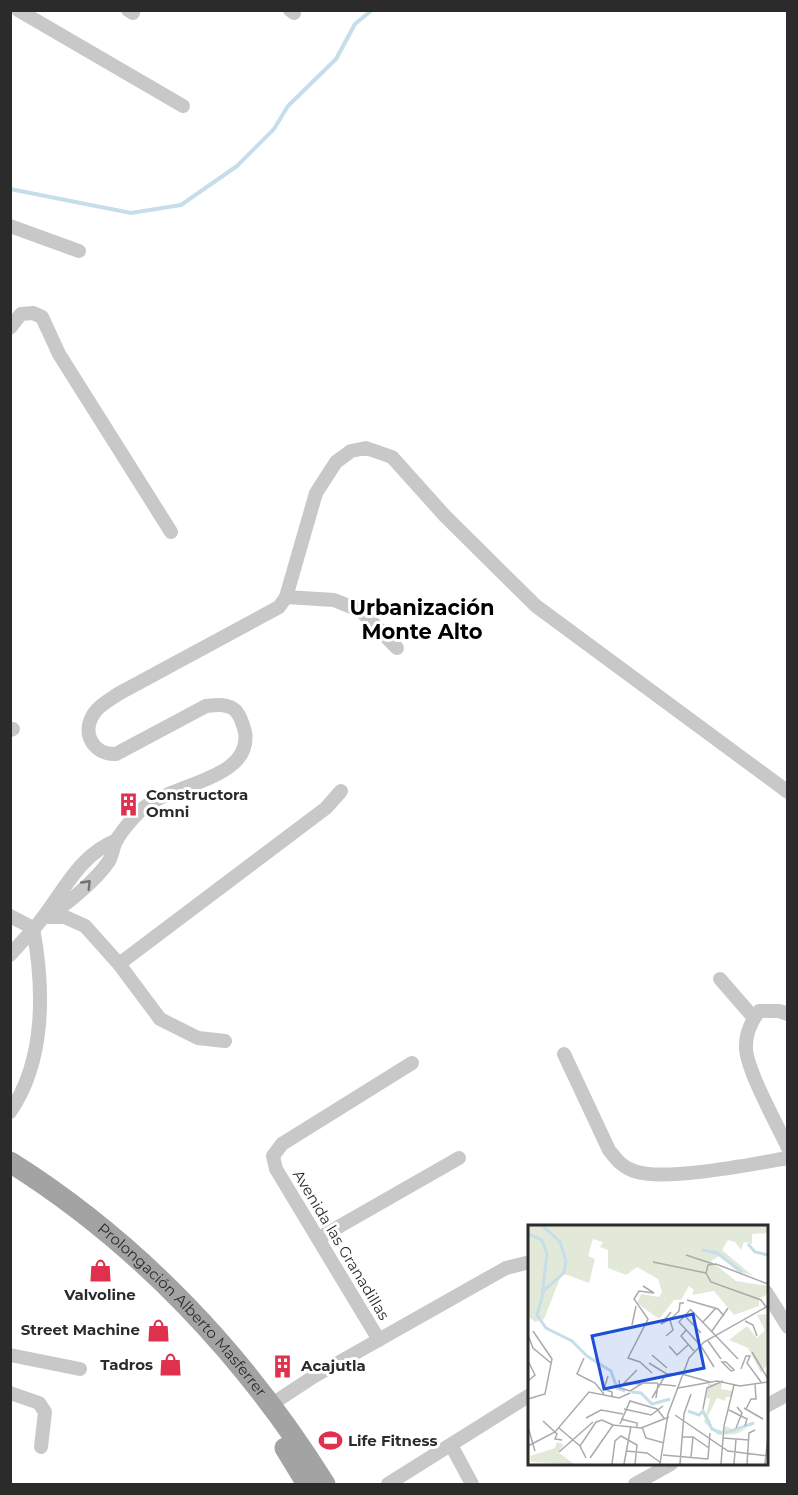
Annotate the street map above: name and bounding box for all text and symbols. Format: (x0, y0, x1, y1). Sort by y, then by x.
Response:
district label: Urbanización Monte Alto (350, 595, 494, 644)
place label: Constructora Omni (146, 785, 248, 821)
building icon: Constructora Omni (115, 791, 141, 817)
one-way arrow (79, 881, 90, 892)
street label: Avenida las Granadillas (289, 1166, 394, 1323)
street label: Prolongación Alberto Masferrer (94, 1219, 271, 1400)
inset map (528, 1225, 768, 1465)
shop icon: Valvoline (87, 1258, 113, 1284)
place label: Valvoline (63, 1285, 136, 1304)
shop icon: Street Machine (145, 1317, 171, 1343)
place label: Street Machine (21, 1320, 140, 1339)
shop icon: Tadros (158, 1352, 184, 1378)
building icon: Acajutla (270, 1353, 296, 1379)
place label: Tadros (100, 1355, 153, 1374)
place label: Acajutla (300, 1356, 366, 1375)
sports icon: Life Fitness (317, 1428, 343, 1454)
place label: Life Fitness (348, 1431, 437, 1450)

